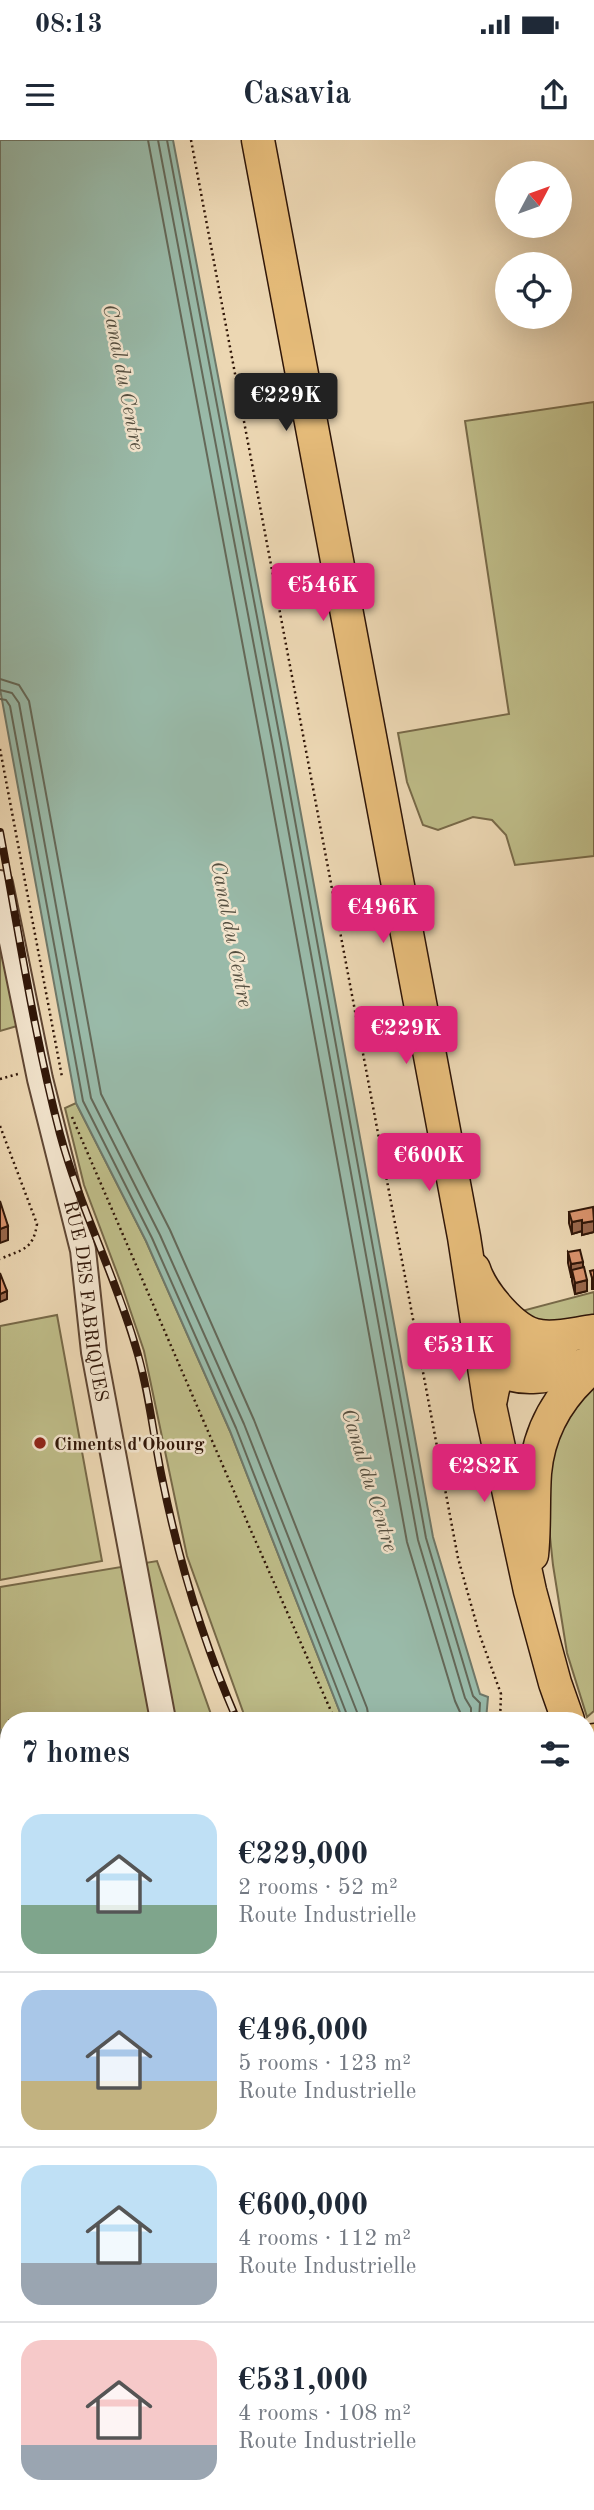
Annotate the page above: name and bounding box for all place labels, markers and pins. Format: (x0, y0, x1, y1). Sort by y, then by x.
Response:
pin: €229K (237, 373, 335, 433)
pin: €546K (274, 564, 372, 623)
pin: €496K (334, 886, 432, 945)
pin: €229K (357, 1006, 455, 1066)
pin: €600K (380, 1133, 478, 1193)
pin: €531K (410, 1324, 508, 1383)
marker: Ciments d'Obourg (32, 1435, 48, 1451)
place label: Ciments d'Obourg (54, 1436, 205, 1455)
pin: €282K (435, 1444, 533, 1504)

